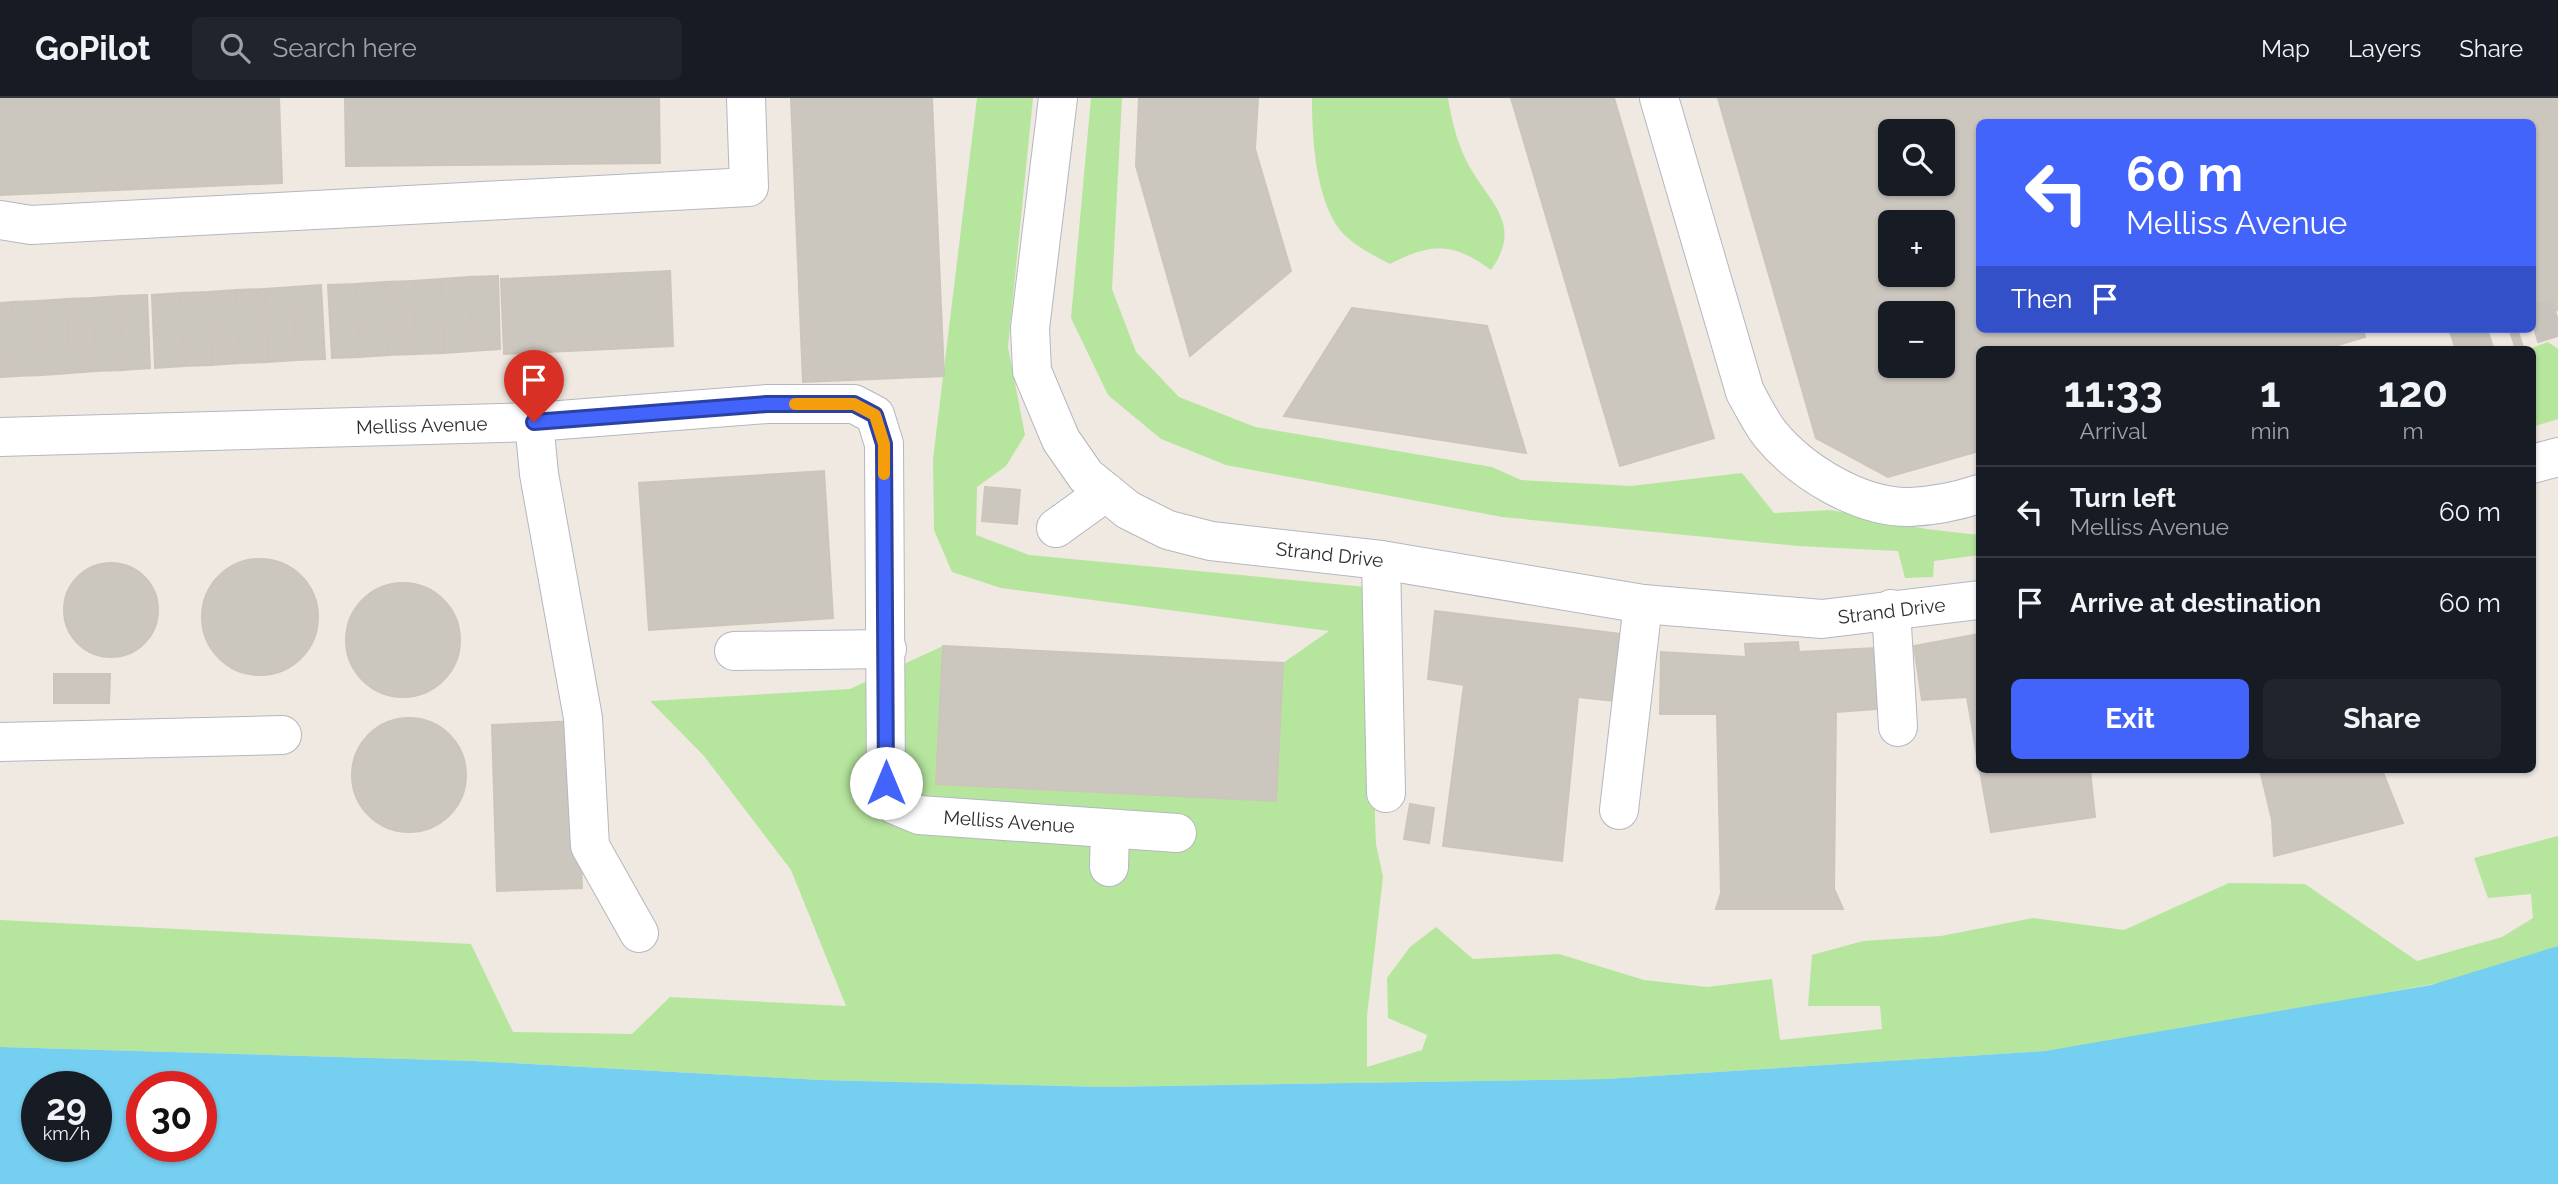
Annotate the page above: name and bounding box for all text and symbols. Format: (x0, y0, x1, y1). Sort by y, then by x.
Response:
search box (192, 17, 682, 80)
text: GoPilot (35, 29, 150, 68)
icon: search (216, 29, 254, 67)
text: Search here (272, 33, 417, 63)
text: Map (2261, 34, 2310, 63)
text: Layers (2348, 34, 2421, 63)
text: Share (2459, 34, 2523, 63)
map controls (1878, 119, 1955, 378)
button: search (1878, 119, 1955, 196)
text: 60 m (2126, 145, 2243, 202)
icon: left (2011, 147, 2102, 238)
text: Melliss Avenue (2126, 204, 2347, 241)
button: + (1878, 210, 1955, 287)
icon: arrive (2086, 280, 2124, 318)
text: Then (2011, 284, 2072, 314)
button: − (1878, 301, 1955, 378)
pin (504, 350, 564, 422)
icon: arrive (515, 361, 553, 399)
text: 11:33 (2064, 368, 2163, 417)
text: 1 (2260, 368, 2281, 417)
text: 120 (2378, 368, 2448, 417)
street label: Melliss Avenue (356, 412, 488, 438)
text: Arrival (2080, 417, 2147, 444)
text: min (2250, 417, 2290, 444)
text: m (2402, 417, 2424, 444)
text: Turn left (2070, 483, 2176, 513)
icon: left (2011, 493, 2049, 531)
text: 60 m (2439, 497, 2501, 527)
text: Melliss Avenue (2070, 513, 2229, 540)
street label: Strand Drive (1275, 537, 1385, 571)
icon: arrive (2011, 584, 2049, 622)
text: Arrive at destination (2070, 588, 2321, 618)
text: 60 m (2439, 588, 2501, 618)
street label: Strand Drive (1837, 593, 1946, 628)
button: Exit (2011, 679, 2249, 759)
button: Share (2263, 679, 2501, 759)
position arrow (849, 746, 923, 820)
street label: Melliss Avenue (943, 806, 1075, 837)
speed limit sign: 30 (126, 1071, 217, 1162)
text: 29 (46, 1087, 87, 1128)
text: km/h (43, 1123, 90, 1144)

